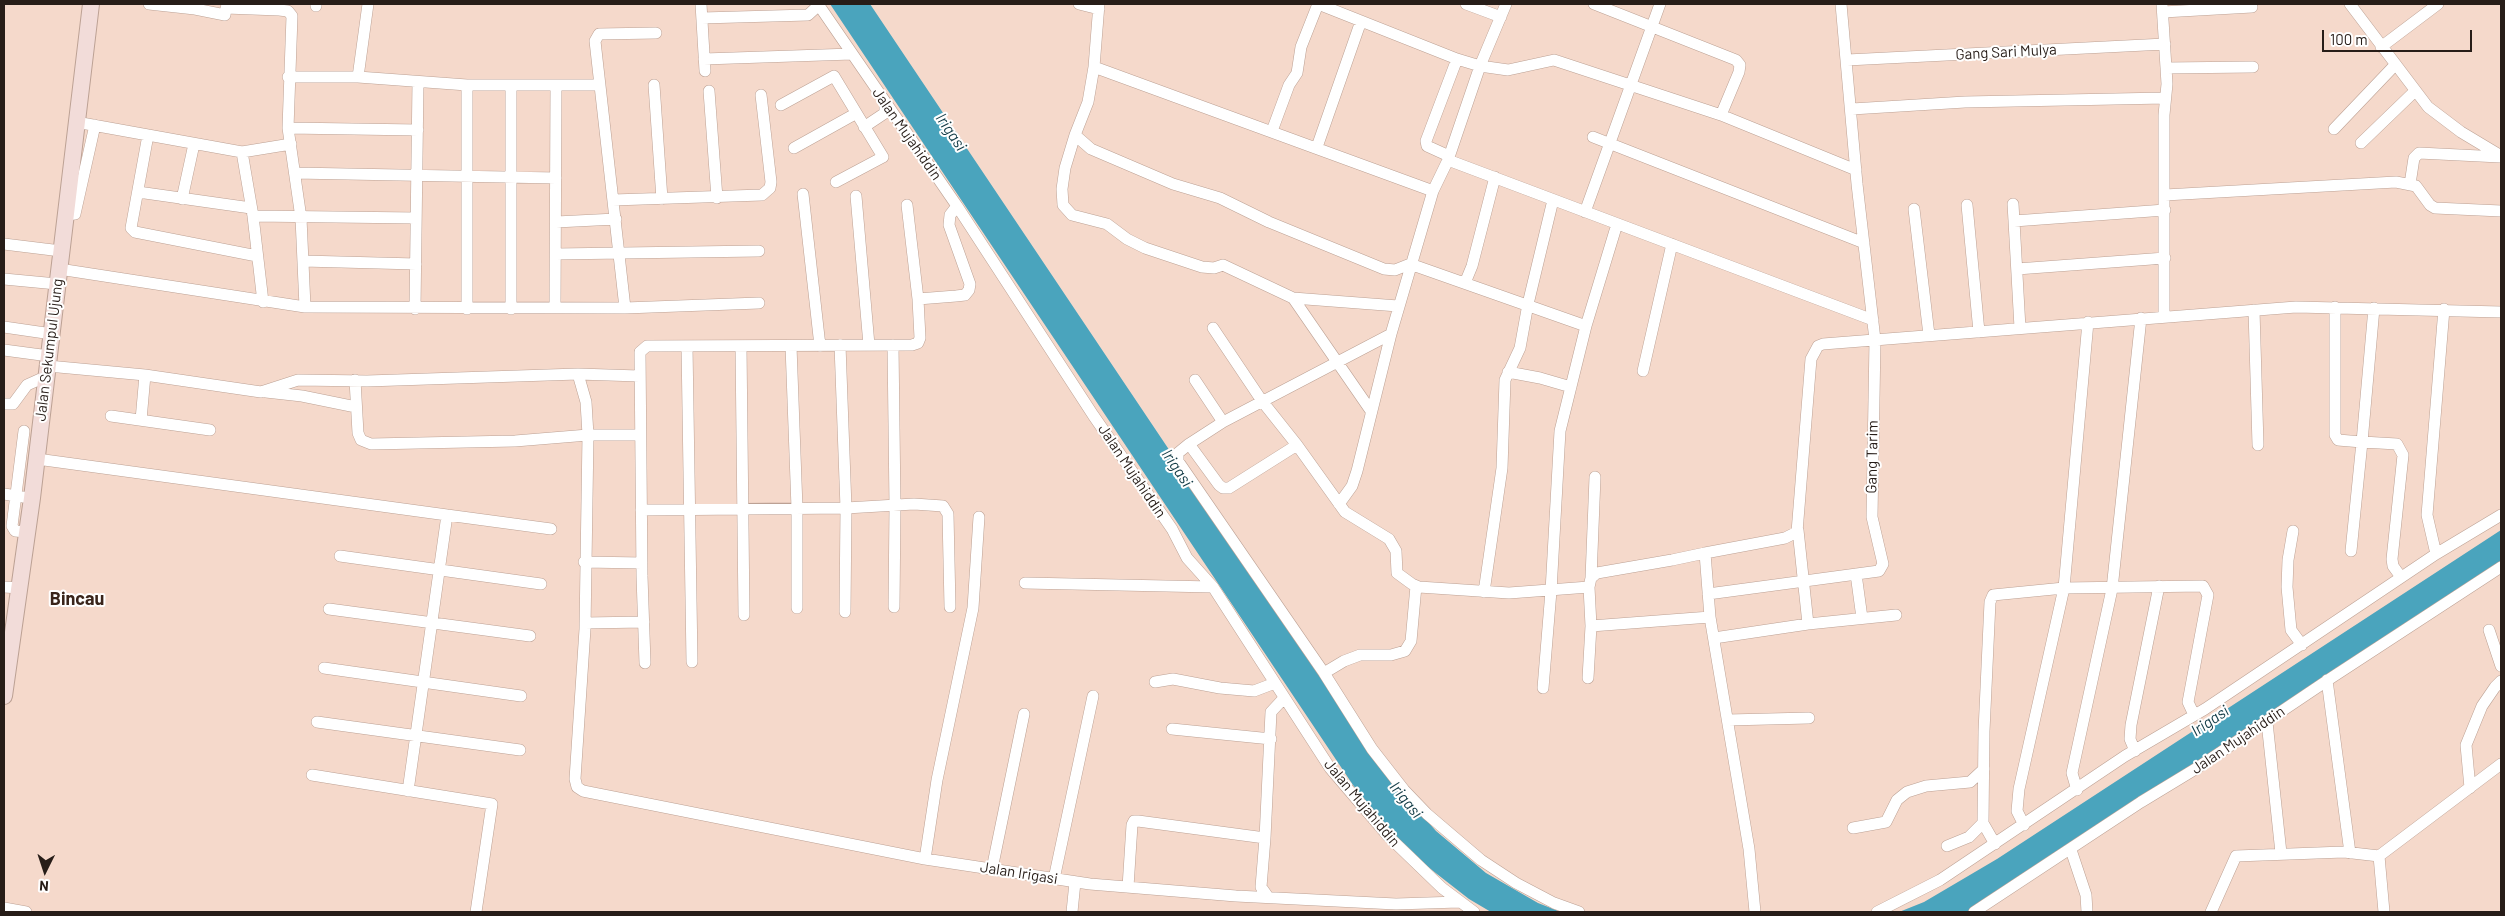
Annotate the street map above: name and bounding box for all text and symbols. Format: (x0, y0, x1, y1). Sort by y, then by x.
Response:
scale bar (2325, 20, 2475, 52)
text: 100 m (2330, 30, 2368, 48)
street label: Gang Sari Mulya (1955, 40, 2057, 64)
street label: Jalan Mujahiddin (868, 84, 946, 184)
water label: Irigasi (931, 109, 971, 155)
street label: Jalan Sekumpul Ujung (31, 278, 67, 422)
street label: Gang Tarim (1862, 420, 1882, 494)
street label: Jalan Mujahiddin (1094, 421, 1170, 521)
water label: Irigasi (1157, 445, 1197, 491)
district label: Bincau (50, 588, 104, 610)
water label: Irigasi (2187, 701, 2233, 741)
street label: Jalan Mujahiddin (2188, 702, 2288, 778)
street label: Jalan Mujahiddin (1320, 756, 1404, 850)
water label: Irigasi (1385, 778, 1427, 822)
north arrow (20, 846, 70, 896)
street label: Jalan Irigasi (979, 858, 1059, 888)
text: N (39, 878, 49, 895)

